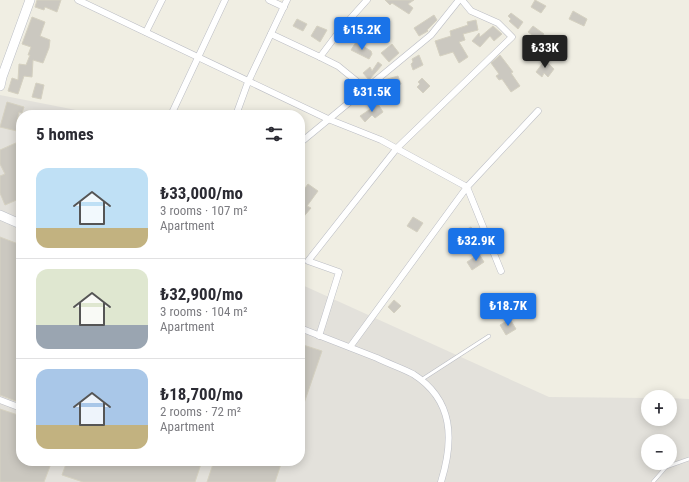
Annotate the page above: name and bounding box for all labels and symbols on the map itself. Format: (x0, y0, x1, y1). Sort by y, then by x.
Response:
pin: ₺15.2K (329, 17, 395, 51)
pin: ₺33K (521, 35, 569, 69)
pin: ₺31.5K (339, 79, 405, 113)
pin: ₺32.9K (443, 228, 509, 262)
pin: ₺18.7K (475, 293, 541, 327)

